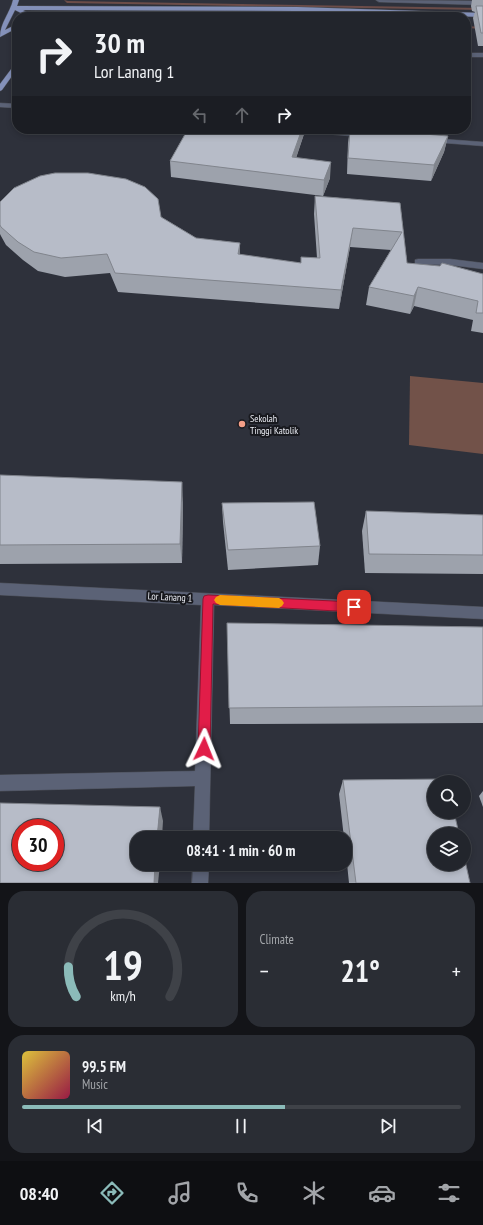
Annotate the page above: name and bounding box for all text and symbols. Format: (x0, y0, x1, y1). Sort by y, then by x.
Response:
text: 30 m (94, 24, 145, 61)
icon: right (28, 28, 80, 80)
text: Lor Lanang 1 (94, 60, 174, 83)
icon: left (189, 104, 211, 126)
icon: ahead (231, 104, 253, 126)
icon: right (273, 104, 295, 126)
place label: Sekolah Tinggi Katolik (250, 412, 298, 437)
marker: Sekolah Tinggi Katolik (237, 419, 247, 429)
street label: Lor Lanang 1 (147, 589, 193, 605)
pin (337, 590, 371, 624)
icon: arrive (343, 596, 365, 618)
position arrow (183, 728, 225, 770)
map controls (427, 775, 471, 871)
button: search (427, 775, 471, 819)
speed limit sign: 30 (12, 819, 64, 871)
button: layers (427, 827, 471, 871)
text: 08:41 · 1 min · 60 m (187, 841, 295, 860)
text: Climate (260, 931, 294, 948)
text: 19 (103, 938, 143, 991)
text: 21° (340, 951, 380, 990)
text: − (260, 957, 269, 985)
text: + (452, 957, 461, 985)
text: km/h (110, 986, 135, 1005)
text: 99.5 FM (82, 1057, 126, 1076)
text: Music (82, 1076, 108, 1093)
icon: previous (84, 1115, 106, 1137)
icon: pause (230, 1115, 252, 1137)
icon: next (377, 1115, 399, 1137)
icon: directions (98, 1179, 126, 1207)
icon: music (166, 1179, 194, 1207)
icon: phone (233, 1179, 261, 1207)
icon: climate (300, 1179, 328, 1207)
icon: car (368, 1179, 396, 1207)
icon: filters (435, 1179, 463, 1207)
text: 08:40 (20, 1182, 59, 1205)

